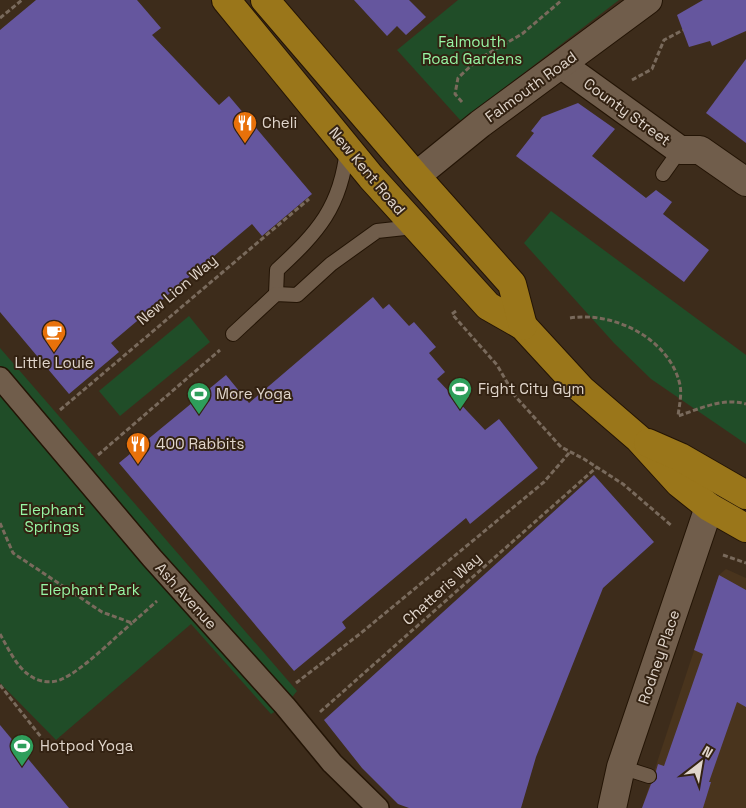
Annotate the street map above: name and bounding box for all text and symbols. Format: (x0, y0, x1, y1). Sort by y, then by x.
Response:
park label: Falmouth Road Gardens (422, 32, 522, 68)
street label: Falmouth Road (481, 47, 580, 126)
street label: County Street (580, 74, 675, 150)
restaurant icon: Cheli (232, 110, 258, 144)
place label: Cheli (262, 113, 297, 132)
street label: New Kent Road (325, 123, 410, 218)
street label: New Lion Way (133, 250, 221, 329)
cafe icon: Little Louie (41, 319, 67, 353)
place label: Little Louie (14, 353, 94, 372)
sports icon: Fight City Gym (447, 376, 473, 410)
place label: Fight City Gym (478, 379, 584, 398)
sports icon: More Yoga (186, 381, 212, 415)
place label: More Yoga (216, 384, 292, 403)
restaurant icon: 400 Rabbits (125, 431, 151, 465)
place label: 400 Rabbits (156, 434, 244, 453)
park label: Elephant Springs (20, 500, 84, 536)
street label: Chatteris Way (398, 548, 485, 629)
street label: Ash Avenue (151, 558, 221, 633)
park label: Elephant Park (40, 580, 140, 599)
street label: Rodney Place (634, 607, 684, 706)
sports icon: Hotpod Yoga (9, 733, 35, 767)
place label: Hotpod Yoga (40, 736, 134, 755)
north arrow (676, 738, 726, 788)
text: N (699, 742, 716, 762)

